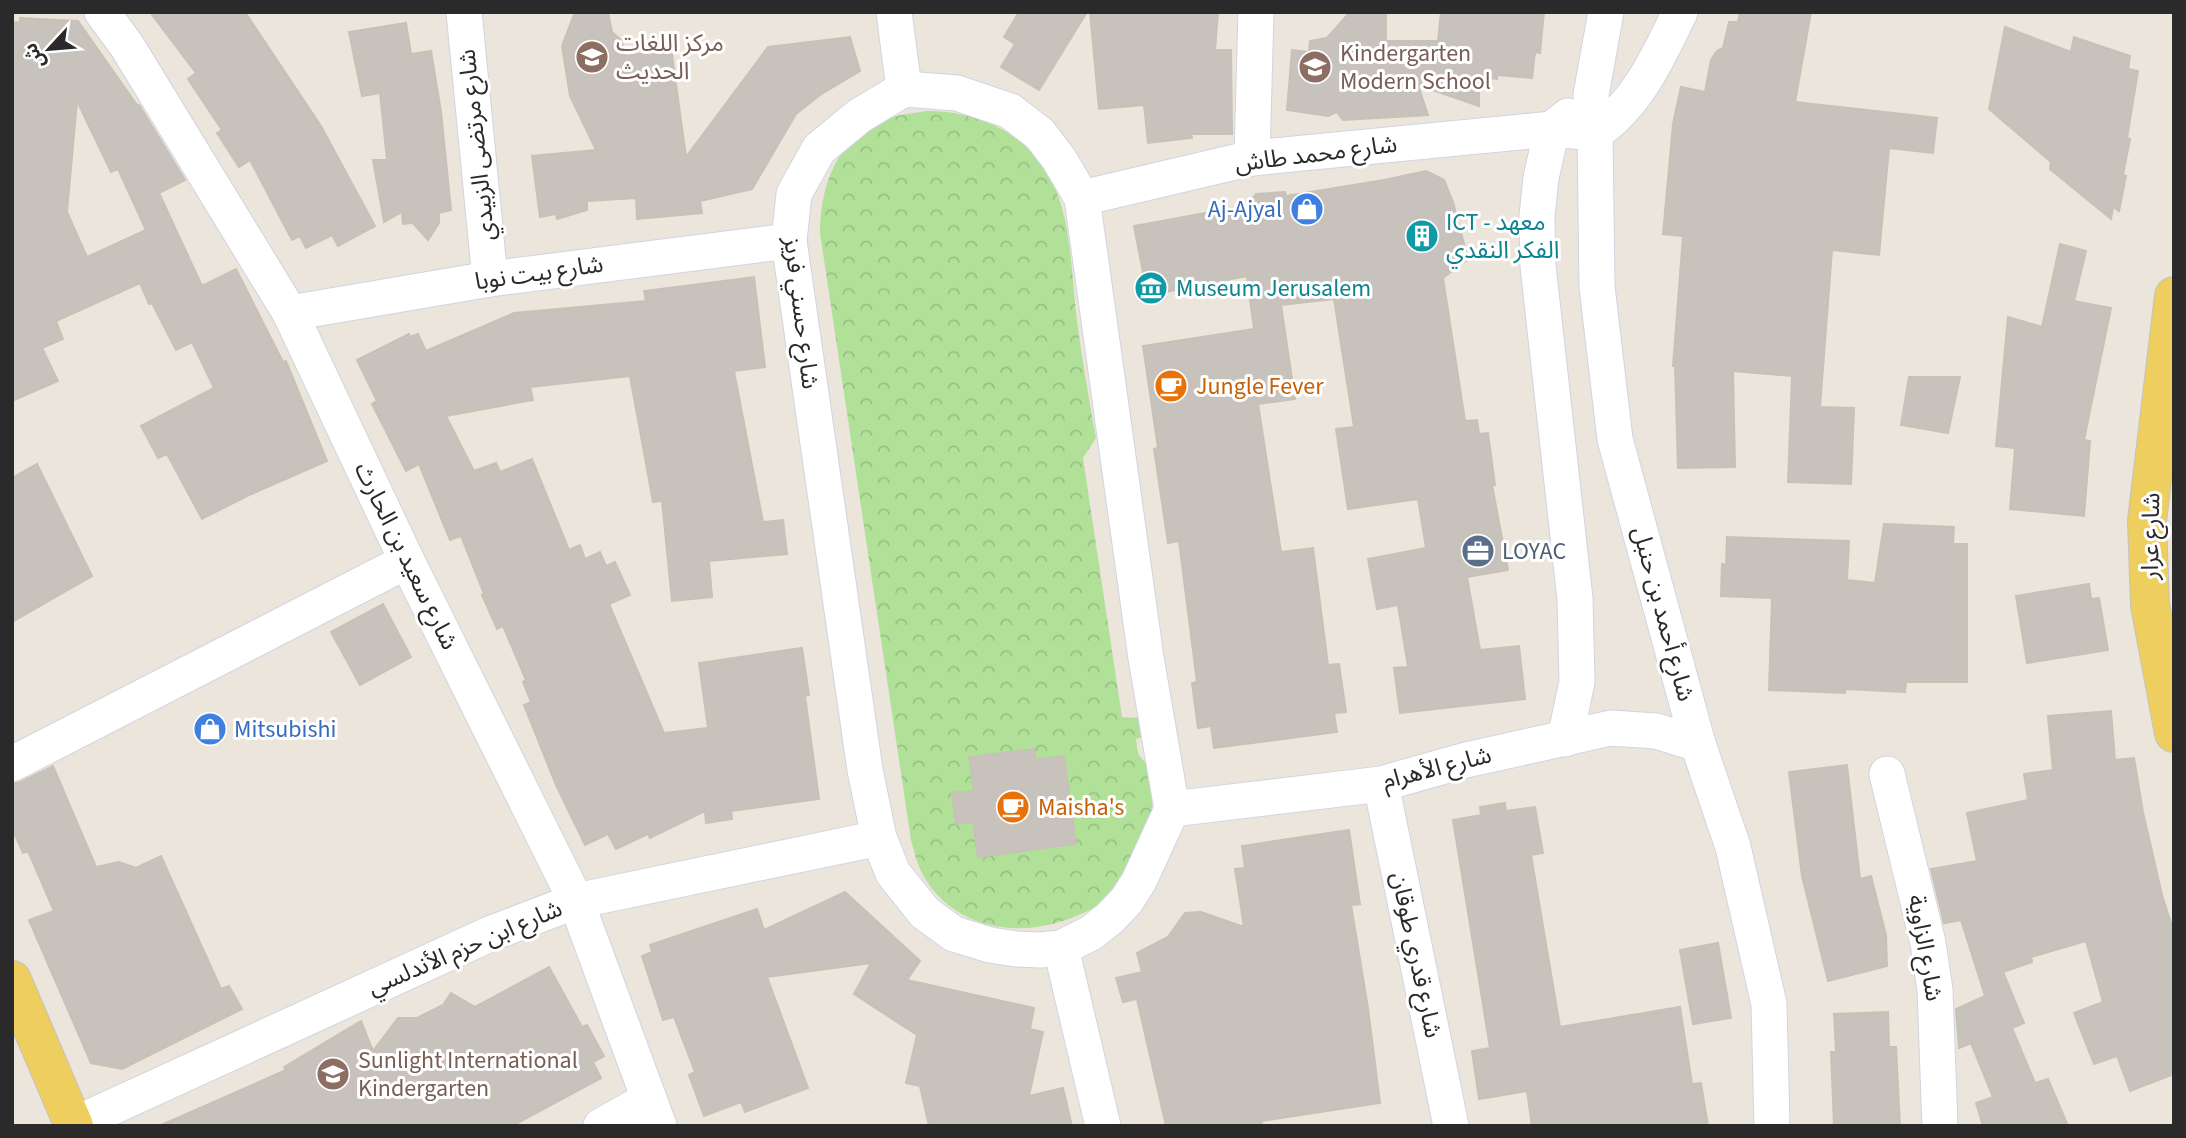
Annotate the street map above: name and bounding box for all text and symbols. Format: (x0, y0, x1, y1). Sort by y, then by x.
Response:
north arrow (14, 14, 84, 84)
place label: مركز اللغات الحديث (616, 26, 724, 89)
place label: Kindergarten Modern School (1340, 36, 1491, 99)
text: ش (17, 38, 53, 73)
school or university icon: مركز اللغات الحديث (573, 38, 611, 76)
street label: شارع مرتضى الزبيدي (450, 47, 505, 243)
school or university icon: Kindergarten Modern School (1296, 48, 1334, 86)
street label: شارع محمد طاش (1233, 127, 1399, 181)
shop icon: Aj-Ajyal (1288, 190, 1326, 228)
place label: Aj-Ajyal (1208, 192, 1282, 227)
place label: ICT - معهد الفكر النقدي (1446, 205, 1559, 268)
building icon: ICT - معهد الفكر النقدي (1403, 217, 1441, 255)
street label: شارع حسني فريز (774, 234, 828, 391)
street label: شارع بيت نوبا (473, 247, 605, 299)
museum icon: Museum Jerusalem (1132, 269, 1170, 307)
place label: Museum Jerusalem (1176, 271, 1371, 306)
cafe icon: Jungle Fever (1152, 367, 1190, 405)
place label: Jungle Fever (1196, 369, 1324, 404)
street label: شارع سعيد بن الحارث (345, 456, 467, 656)
street label: شارع عرار (2133, 492, 2169, 581)
street label: شارع أحمد بن حنبل (1623, 523, 1703, 705)
office icon: LOYAC (1459, 532, 1497, 570)
place label: LOYAC (1502, 534, 1566, 569)
shop icon: Mitsubishi (191, 710, 229, 748)
place label: Mitsubishi (234, 712, 337, 747)
street label: شارع الأهرام (1379, 738, 1495, 798)
cafe icon: Maisha's (994, 788, 1032, 826)
place label: Maisha's (1038, 790, 1124, 825)
street label: شارع قدري طوقان (1381, 869, 1451, 1041)
street label: شارع ابن حزم الأندلسي (362, 891, 568, 1005)
street label: شارع الزاوية (1898, 892, 1952, 1004)
place label: Sunlight International Kindergarten (358, 1043, 578, 1106)
school or university icon: Sunlight International Kindergarten (314, 1055, 352, 1093)

